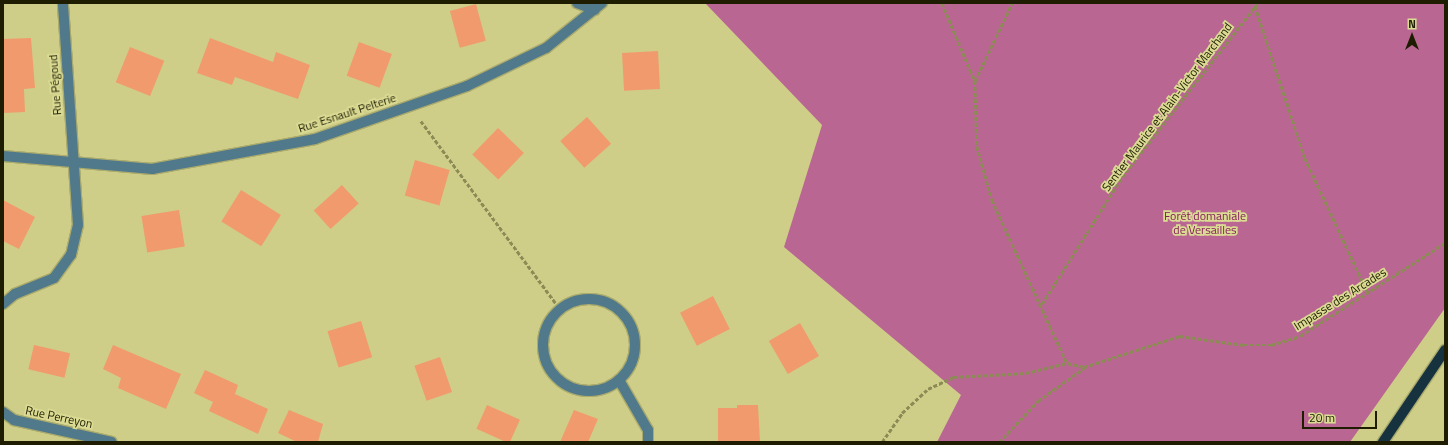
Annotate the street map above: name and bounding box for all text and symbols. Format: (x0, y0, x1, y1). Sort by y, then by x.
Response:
north arrow (1392, 16, 1432, 56)
text: N (1408, 16, 1416, 32)
street label: Sentier Maurice et Alain-Victor Marchand (1099, 20, 1235, 194)
street label: Rue Pégoud (46, 54, 64, 116)
street label: Rue Esnault Pelterie (296, 90, 398, 136)
park label: Forêt domaniale de Versailles (1164, 209, 1246, 237)
street label: Impasse des Arcades (1291, 265, 1389, 333)
street label: Rue Perreyon (24, 403, 94, 431)
scale bar (1304, 403, 1379, 429)
text: 20 m (1309, 408, 1335, 427)

